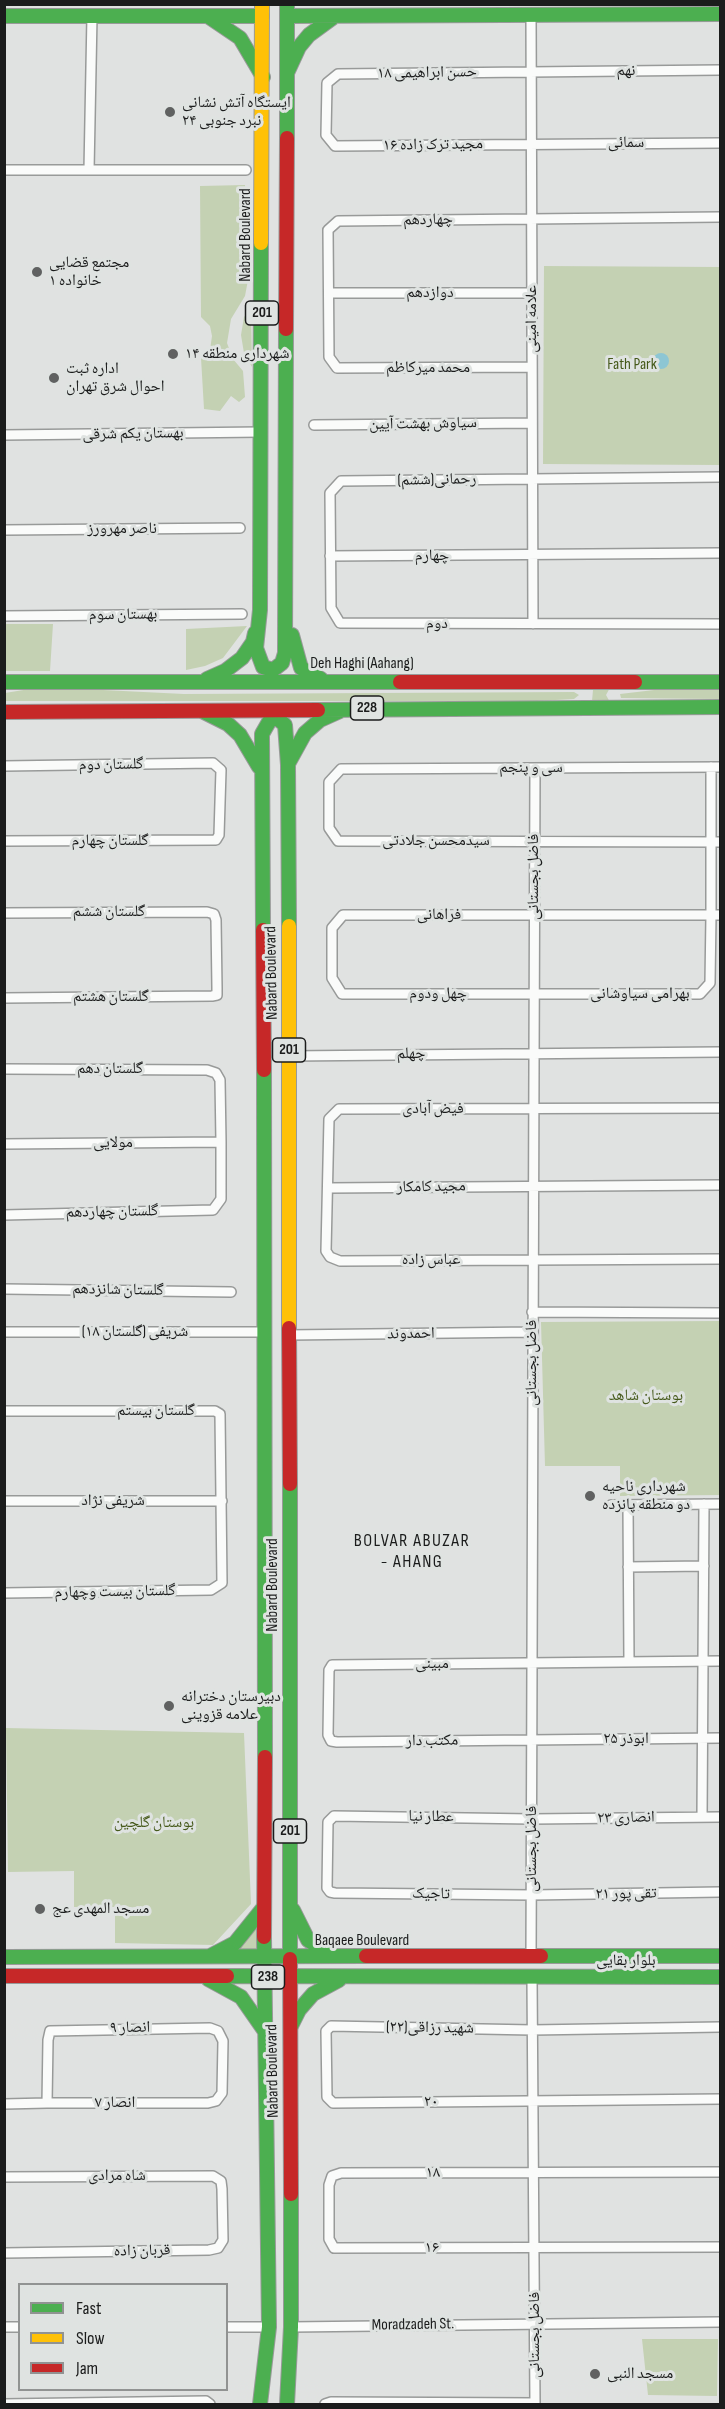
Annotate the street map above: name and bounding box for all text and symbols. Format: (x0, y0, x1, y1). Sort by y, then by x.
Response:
street label: نهم (617, 61, 635, 81)
street label: حسن ابراهیمی ۱۸ (377, 63, 477, 83)
place label: ایستگاه آتش نشانی ۲۴ نبرد جنوبی (182, 93, 291, 131)
marker: ایستگاه آتش نشانی ۲۴ نبرد جنوبی (163, 105, 177, 119)
street label: سمائی (608, 133, 644, 153)
street label: مجید ترک زاده ۱۶ (383, 135, 483, 155)
street label: Nabard Boulevard (236, 188, 256, 282)
street label: چهاردهم (403, 210, 453, 230)
place label: مجتمع قضایی خانواده ۱ (49, 253, 129, 291)
marker: مجتمع قضایی خانواده ۱ (30, 265, 44, 279)
street label: دوازدهم (406, 283, 454, 303)
street label: علامه امینی (522, 285, 542, 353)
road number: 201 (246, 301, 278, 325)
place label: شهرداری منطقه ۱۴ (185, 344, 289, 364)
marker: شهرداری منطقه ۱۴ (166, 347, 180, 361)
park label: Fath Park (607, 355, 657, 375)
street label: محمد میرکاظم (386, 358, 470, 378)
place label: اداره ثبت احوال شرق تهران (66, 359, 164, 397)
marker: اداره ثبت احوال شرق تهران (47, 371, 61, 385)
street label: سیاوش بهشت آیین (369, 413, 477, 435)
street label: بهستان یکم شرقی (82, 424, 184, 444)
street label: رحمانی(ششم) (397, 470, 477, 490)
street label: ناصر مهرورز (87, 519, 157, 539)
street label: چهارم (415, 546, 449, 566)
street label: بهستان سوم (89, 605, 157, 625)
street label: دوم (426, 614, 448, 634)
street label: Deh Haghi (Aahang) (310, 654, 414, 674)
road number: 228 (350, 696, 384, 720)
street label: گلستان دوم (78, 755, 144, 775)
street label: سی و پنجم (499, 758, 563, 778)
street label: گلستان چهارم (71, 831, 149, 851)
street label: سیدمحسن جلادتی (382, 831, 490, 851)
street label: فاضل بجستانی (524, 834, 544, 920)
street label: گلستان ششم (73, 902, 145, 922)
street label: فراهانی (417, 905, 461, 925)
street label: Nabard Boulevard (262, 926, 282, 1020)
street label: چهل ودوم (409, 984, 467, 1004)
street label: بهرامی سیاوشانی (590, 984, 690, 1004)
street label: گلستان هشتم (73, 987, 149, 1007)
road number: 201 (272, 1038, 306, 1062)
street label: چهلم (397, 1044, 425, 1064)
street label: گلستان دهم (77, 1059, 143, 1079)
street label: فیض آبادی (402, 1099, 464, 1119)
street label: مولایی (93, 1133, 133, 1153)
street label: مجید کامکار (396, 1177, 466, 1197)
street label: گلستان چهاردهم (66, 1202, 158, 1222)
street label: عباس زاده (402, 1250, 460, 1270)
street label: گلستان شانزدهم (72, 1280, 164, 1300)
street label: فاضل بجستانی (522, 1320, 542, 1406)
street label: شریفی (گلستان ۱۸) (82, 1322, 188, 1342)
street label: احمدوند (387, 1324, 435, 1344)
park label: بوستان شاهد (609, 1386, 683, 1406)
street label: گلستان بیستم (117, 1401, 195, 1421)
place label: شهرداری ناحیه دو منطقه پانزده (602, 1477, 690, 1515)
marker: شهرداری ناحیه دو منطقه پانزده (583, 1489, 597, 1503)
street label: شریفی نژاد (81, 1491, 145, 1511)
district label: BOLVAR ABUZAR - AHANG (354, 1530, 470, 1572)
street label: Nabard Boulevard (263, 1538, 283, 1632)
street label: گلستان بیست وچهارم (54, 1581, 176, 1603)
street label: مبینی (415, 1654, 449, 1674)
place label: دبیرستان دخترانه علامه قزوینی (181, 1687, 281, 1725)
marker: دبیرستان دخترانه علامه قزوینی (162, 1699, 176, 1713)
street label: ابوذر ۲۵ (603, 1729, 649, 1749)
street label: مکتب دار (406, 1731, 458, 1751)
street label: فاضل بجستانی (522, 1806, 542, 1892)
street label: عطار نیا (408, 1807, 454, 1827)
street label: انصاری ۲۳ (597, 1808, 655, 1828)
park label: بوستان گلچین (114, 1813, 194, 1833)
road number: 201 (274, 1819, 306, 1843)
street label: تاجیک (412, 1884, 450, 1904)
street label: تقی پور ۲۱ (595, 1884, 657, 1904)
place label: مسجد المهدی عج (52, 1899, 149, 1919)
marker: مسجد المهدی عج (33, 1902, 47, 1916)
street label: Baqaee Boulevard (315, 1931, 409, 1951)
street label: بلوار بقایی (596, 1951, 656, 1971)
road number: 238 (252, 1965, 284, 1989)
street label: انصار ۹ (110, 2018, 150, 2038)
street label: شهید رزاقی(۲۲) (386, 2018, 474, 2038)
street label: Nabard Boulevard (263, 2024, 283, 2118)
street label: ۲۰ (424, 2092, 438, 2112)
street label: انصار ۷ (95, 2093, 135, 2113)
street label: ۱۸ (426, 2163, 440, 2183)
street label: شاه مرادی (88, 2166, 146, 2186)
street label: ۱۶ (425, 2238, 439, 2258)
street label: قربان زاده (113, 2241, 171, 2261)
legend (18, 2283, 228, 2391)
street label: فاضل بجستانی (525, 2292, 545, 2378)
text: Fast (76, 2298, 101, 2319)
street label: Moradzadeh St. (372, 2315, 454, 2335)
text: Slow (76, 2328, 105, 2349)
text: Jam (76, 2358, 98, 2379)
place label: مسجد النبی (607, 2364, 673, 2384)
marker: مسجد النبی (588, 2367, 602, 2381)

